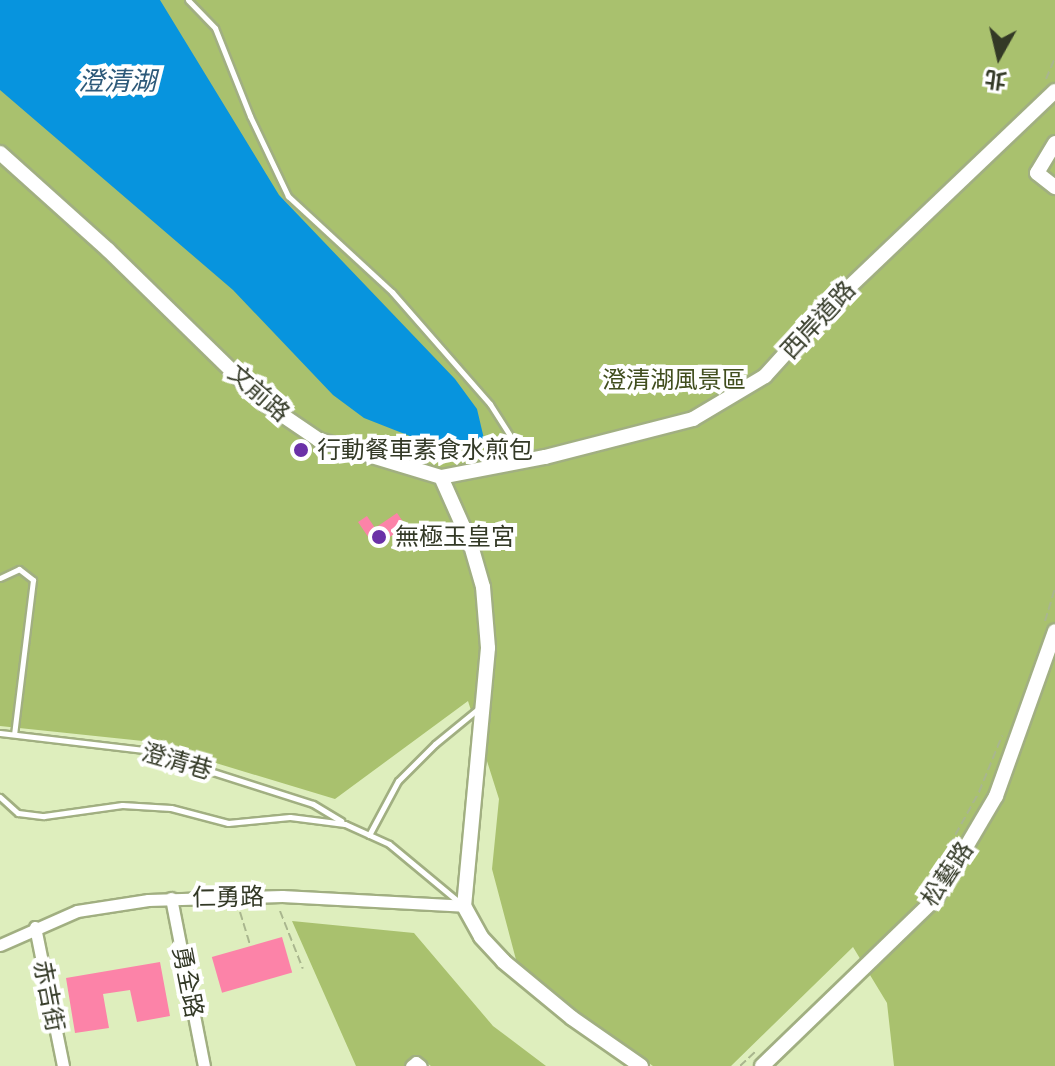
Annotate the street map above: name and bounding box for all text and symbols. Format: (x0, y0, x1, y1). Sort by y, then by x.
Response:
north arrow (959, 16, 1039, 96)
text: 北 (983, 65, 1008, 94)
water label: 澄清湖 (78, 66, 156, 98)
street label: 西岸道路 (775, 275, 861, 365)
street label: 文前路 (222, 359, 296, 427)
park label: 澄清湖風景區 (602, 366, 746, 394)
place label: 行動餐車素食水煎包 (317, 436, 533, 464)
marker: 行動餐車素食水煎包 (292, 441, 310, 459)
place label: 無極玉皇宮 (395, 523, 515, 551)
marker: 無極玉皇宮 (370, 528, 388, 546)
street label: 澄清巷 (138, 737, 216, 785)
street label: 松藝路 (915, 836, 979, 912)
street label: 仁勇路 (192, 882, 264, 912)
street label: 勇全路 (167, 944, 209, 1020)
street label: 赤吉街 (28, 958, 70, 1034)

